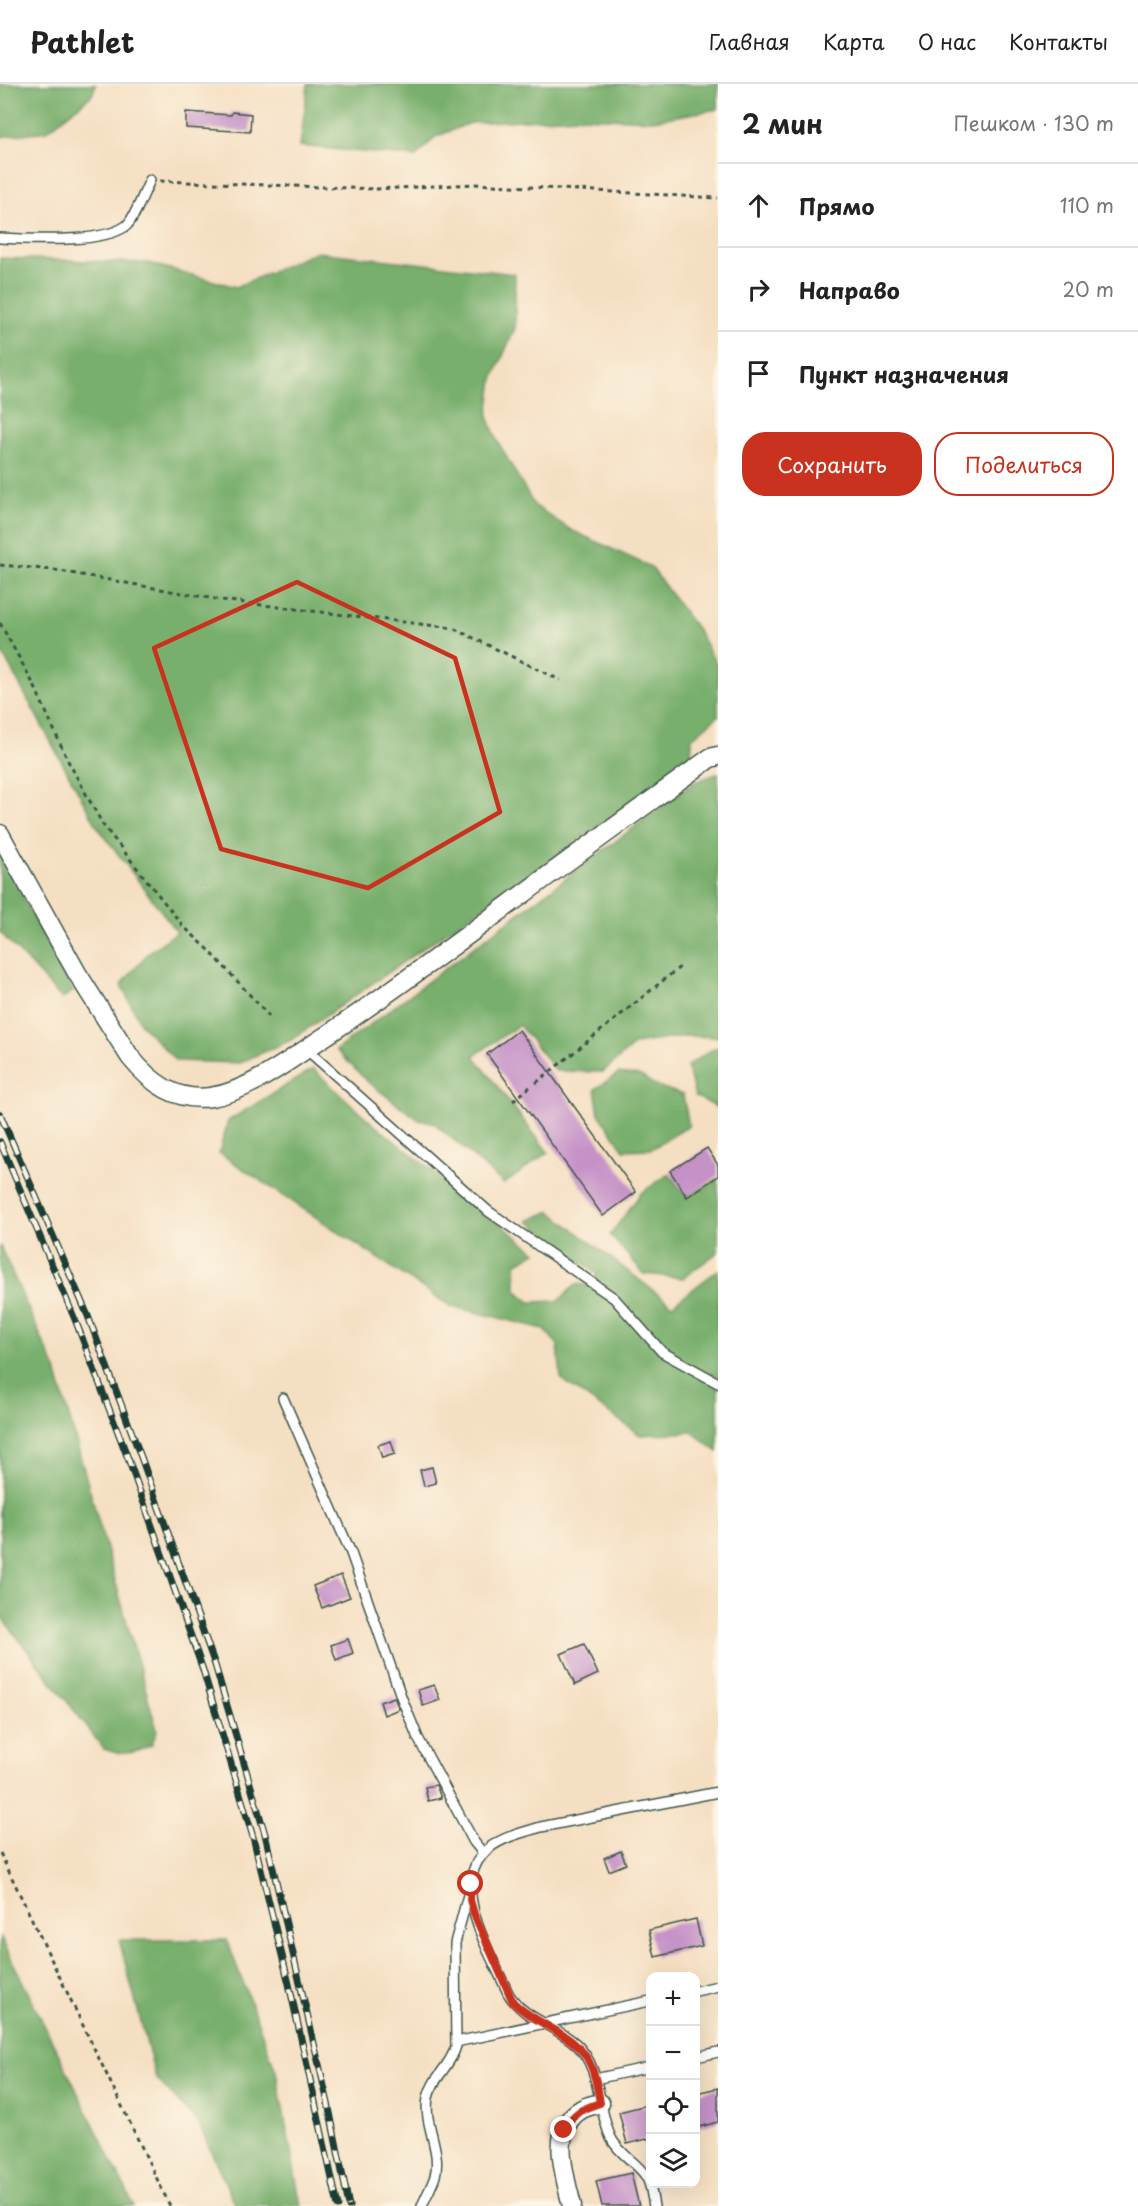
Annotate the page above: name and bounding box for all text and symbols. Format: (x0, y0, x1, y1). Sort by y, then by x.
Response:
text: Pathlet (30, 20, 134, 63)
text: Главная (709, 25, 790, 57)
text: Карта (823, 25, 885, 57)
text: О нас (918, 25, 976, 57)
text: Контакты (1009, 25, 1108, 57)
text: 2 мин (742, 104, 823, 143)
text: Пешком · 130 m (953, 108, 1114, 138)
icon: ahead (742, 189, 775, 222)
text: Прямо (799, 189, 874, 222)
text: 110 m (1060, 190, 1114, 220)
icon: right (742, 273, 775, 306)
text: Направо (799, 273, 900, 306)
text: 20 m (1062, 274, 1114, 304)
icon: arrive (742, 357, 775, 390)
text: Пункт назначения (799, 357, 1009, 390)
button: Сохранить (742, 432, 922, 496)
button: Поделиться (934, 432, 1114, 496)
route start (457, 1870, 483, 1896)
map controls (646, 1972, 700, 2188)
button: + (646, 1972, 700, 2026)
button: − (646, 2026, 700, 2080)
button: locate (646, 2080, 700, 2134)
route end (550, 2116, 576, 2142)
button: layers (646, 2134, 700, 2188)

